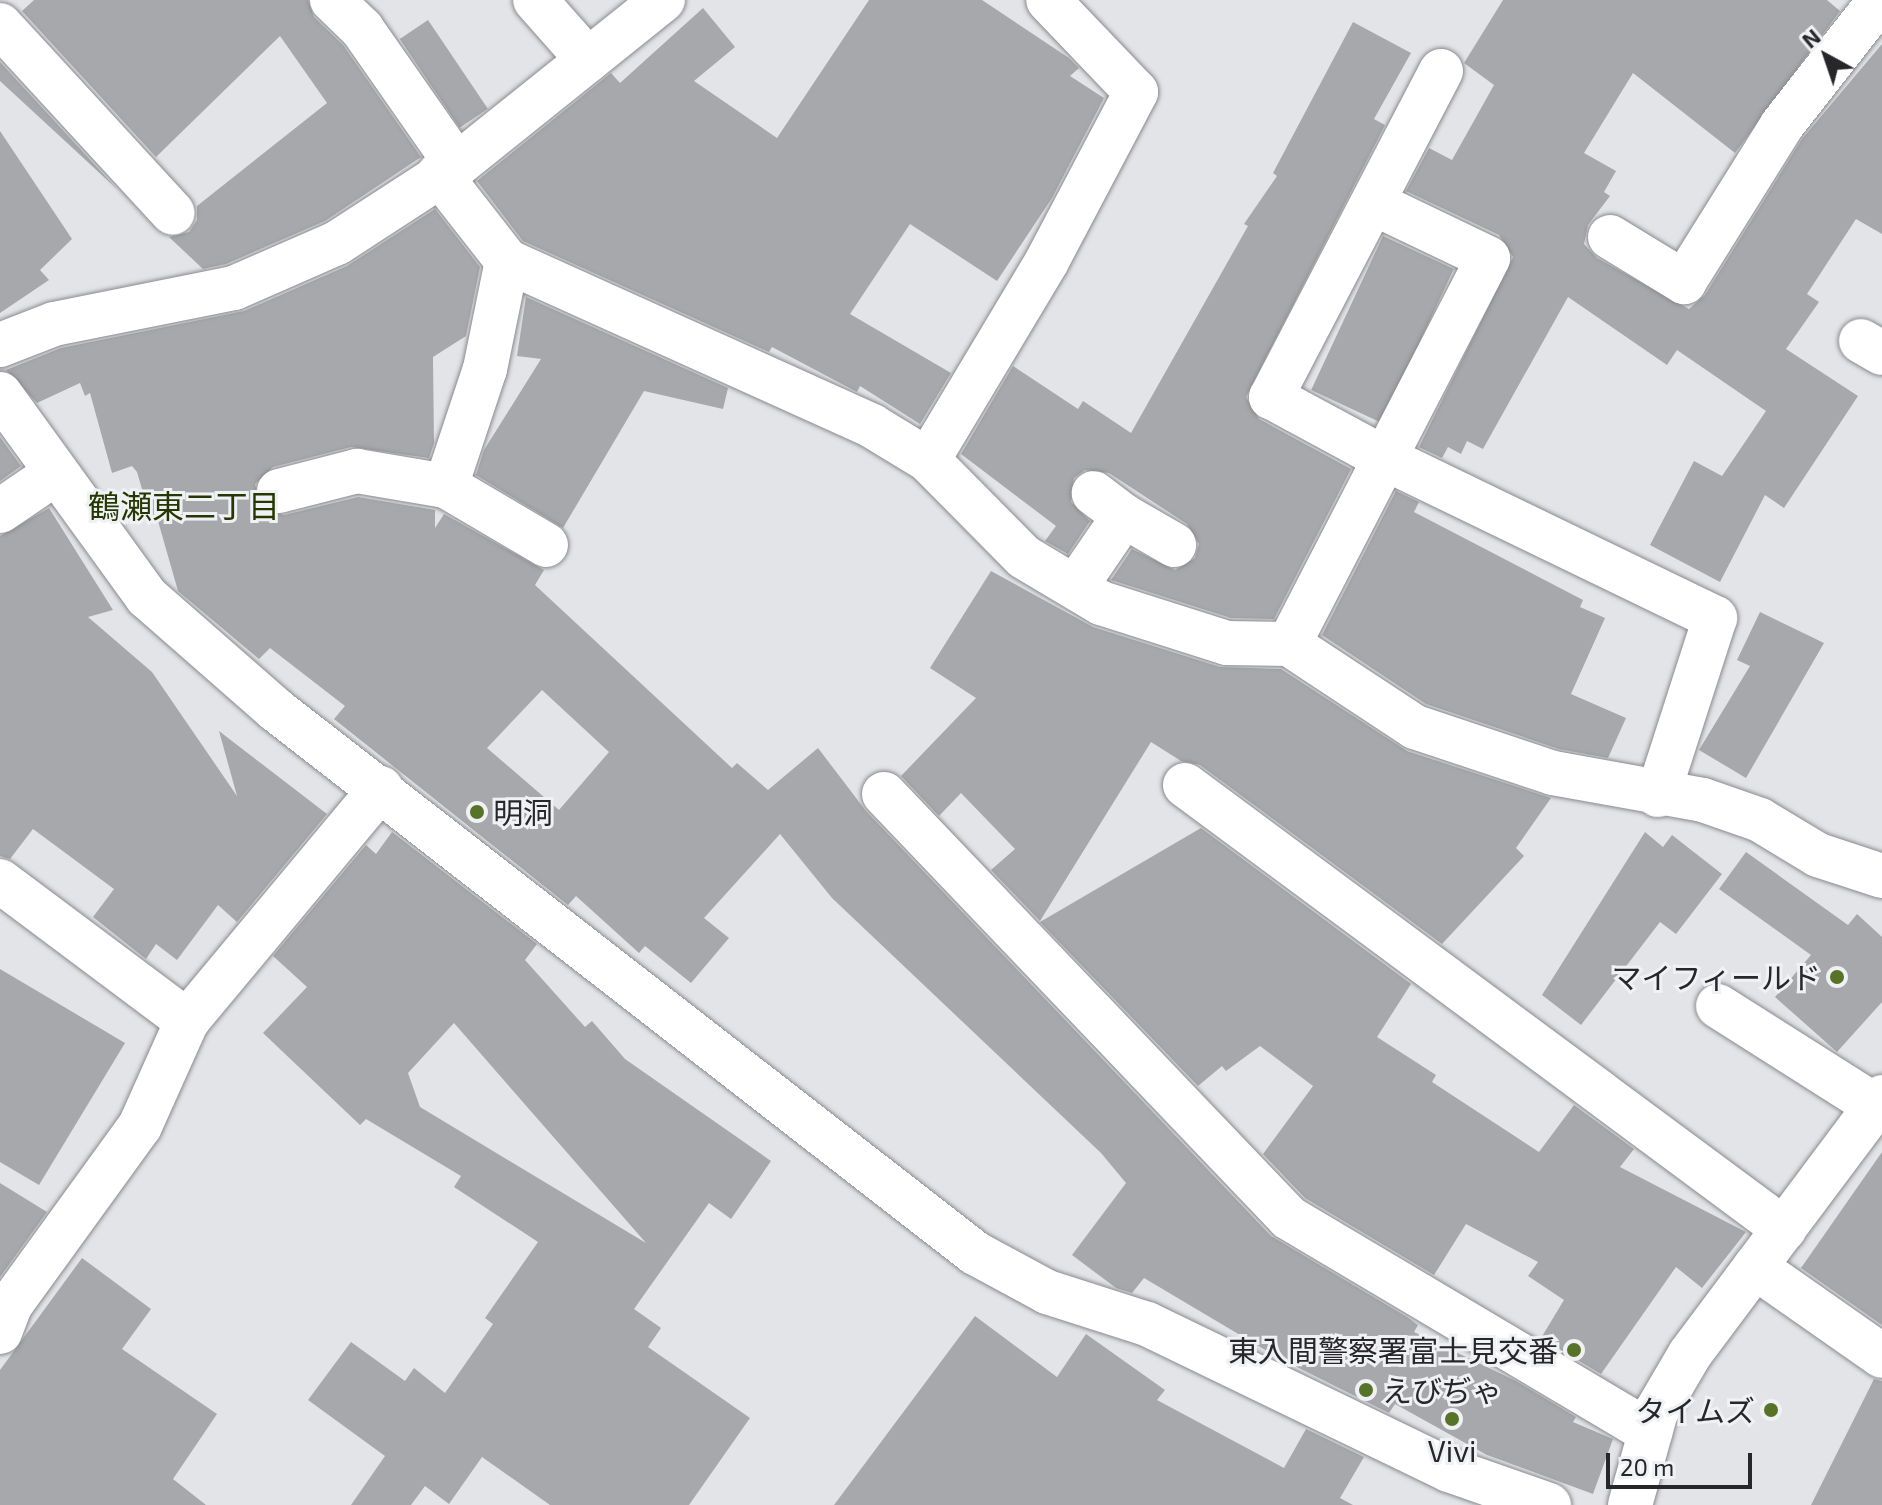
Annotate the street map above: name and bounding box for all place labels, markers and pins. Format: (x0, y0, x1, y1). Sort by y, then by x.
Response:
place label: 明洞 (493, 794, 553, 830)
marker: 明洞 (468, 803, 486, 821)
place label: マイフィールド (1611, 959, 1821, 995)
marker: マイフィールド (1828, 968, 1846, 986)
place label: 東入間警察署富士見交番 (1228, 1332, 1558, 1368)
marker: 東入間警察署富士見交番 (1565, 1341, 1583, 1359)
place label: えびぢゃ (1382, 1372, 1502, 1408)
marker: えびぢゃ (1357, 1381, 1375, 1399)
place label: タイムズ (1635, 1392, 1755, 1428)
marker: タイムズ (1762, 1401, 1780, 1419)
marker: Vivi (1443, 1410, 1461, 1428)
place label: Vivi (1427, 1432, 1477, 1468)

